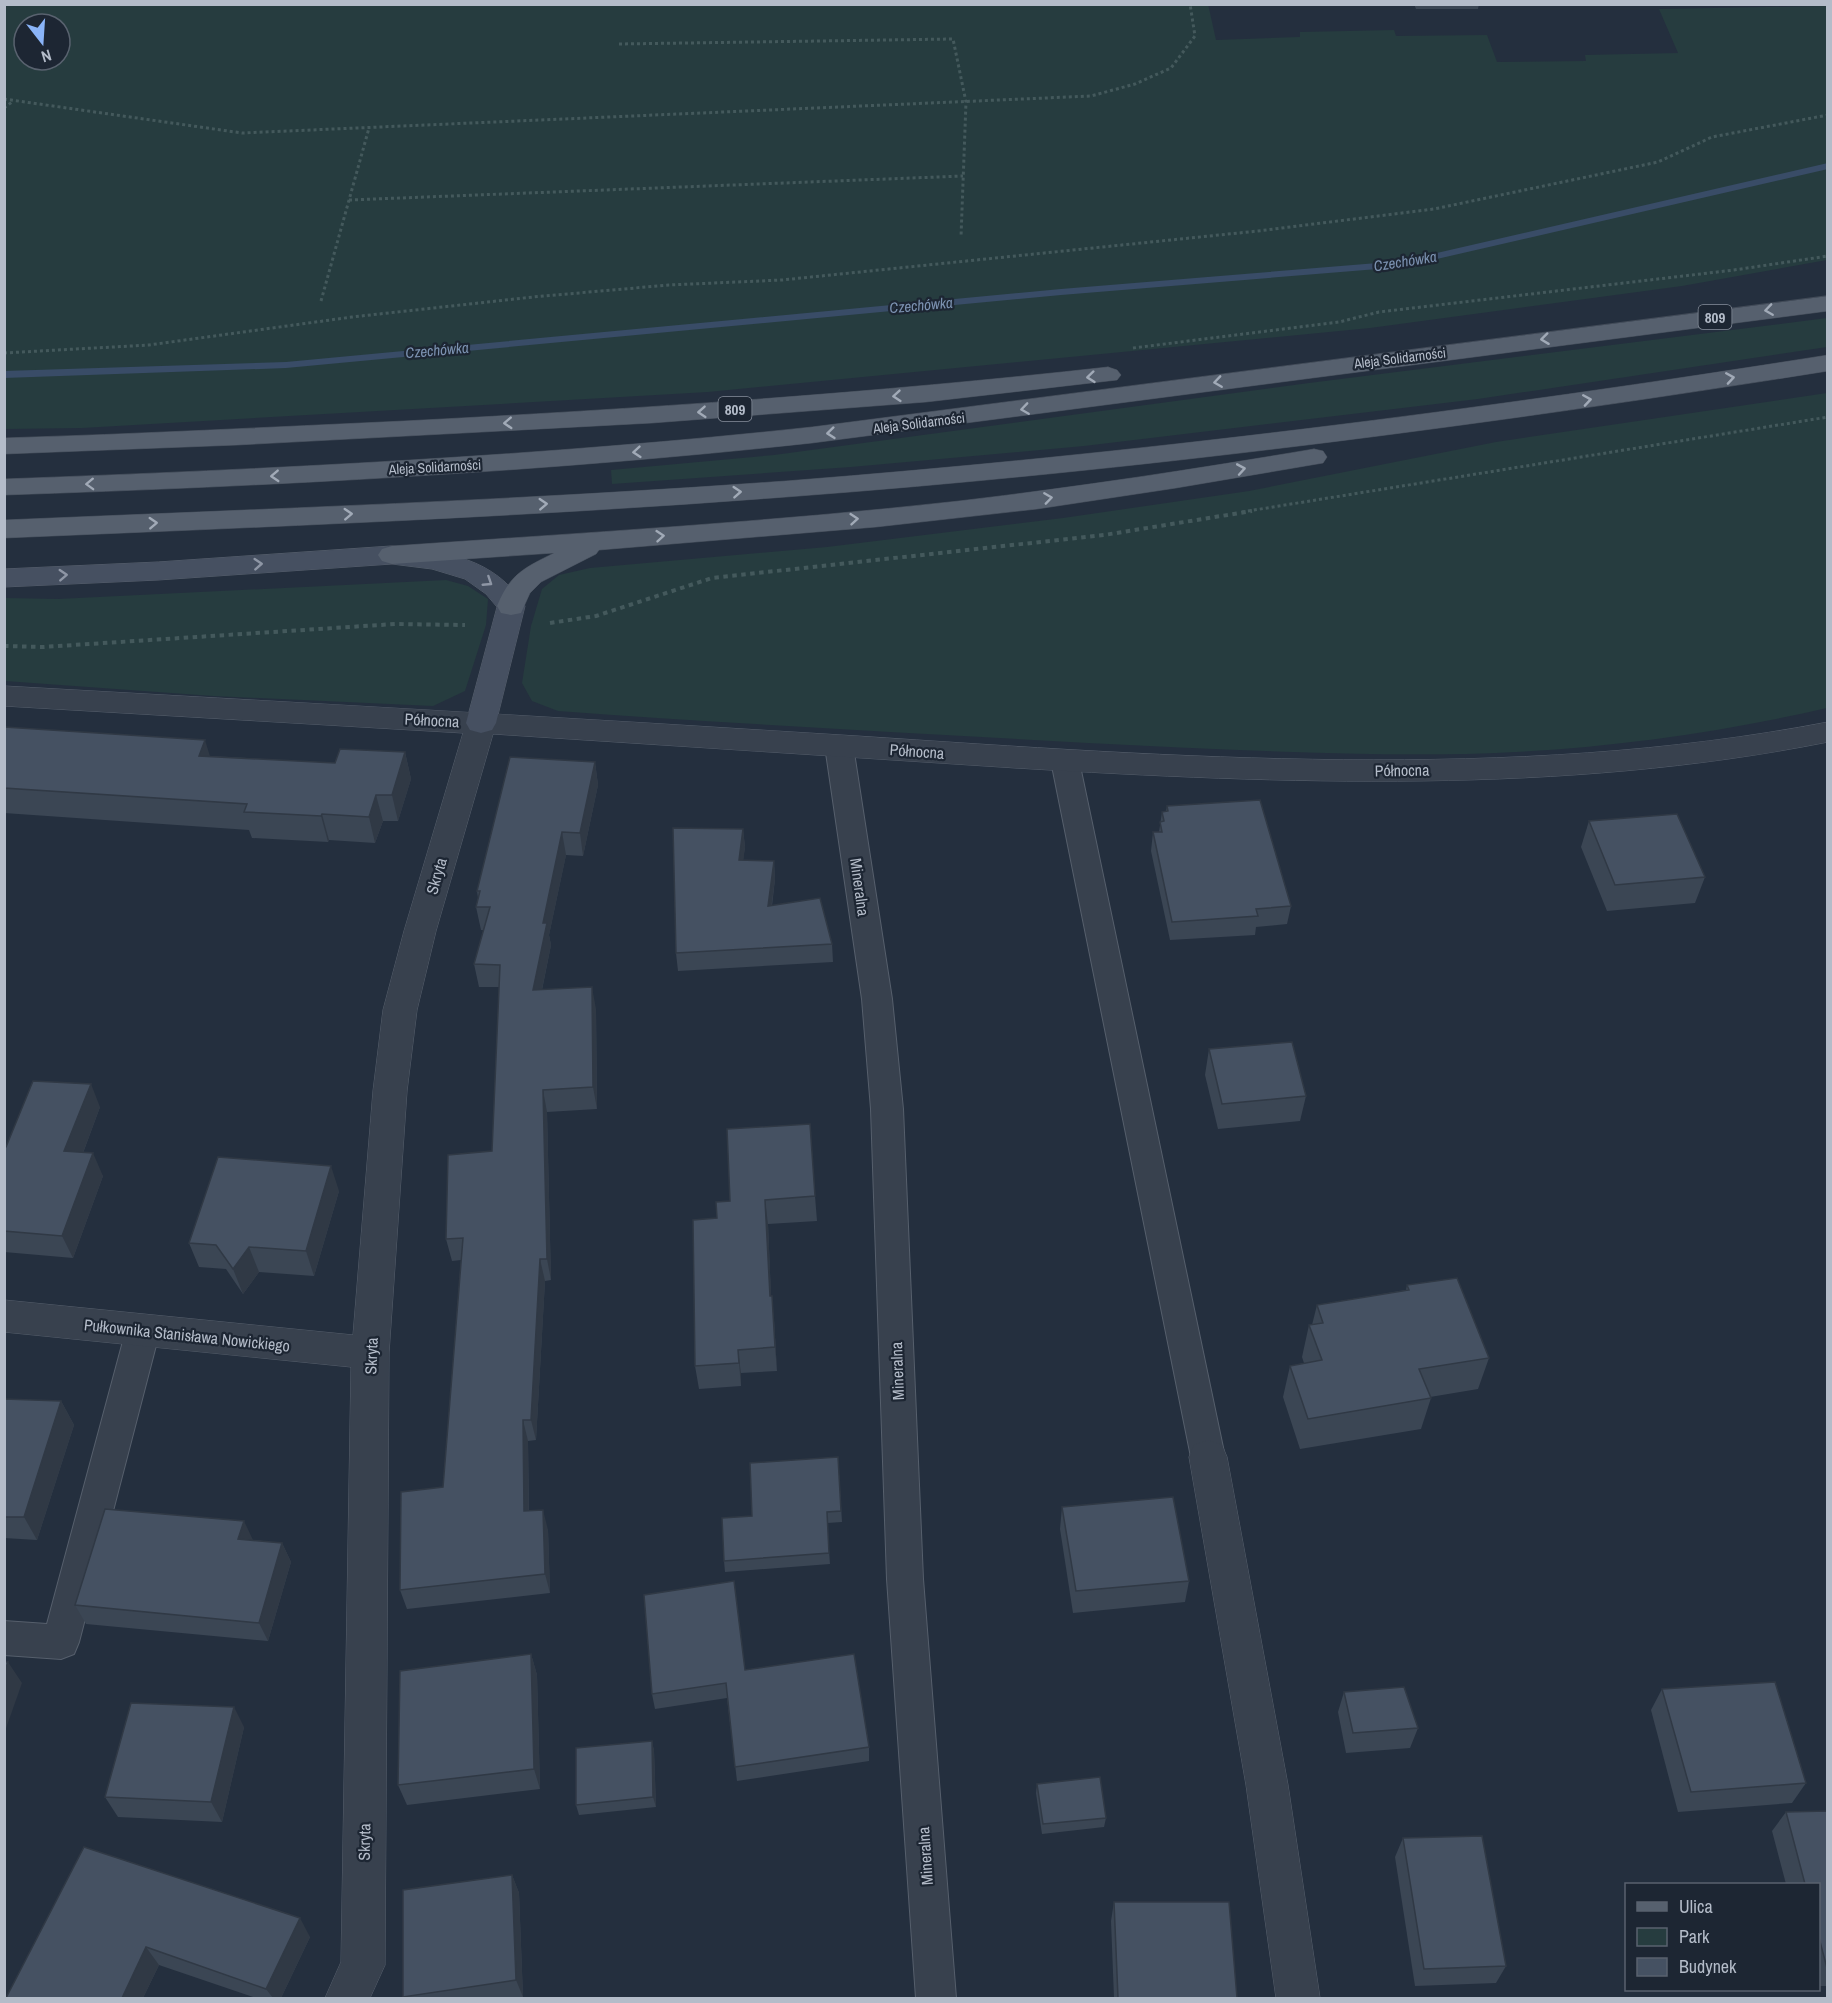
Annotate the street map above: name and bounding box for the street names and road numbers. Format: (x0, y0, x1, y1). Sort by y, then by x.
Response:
road number: 809 (1698, 305, 1732, 329)
street label: Aleja Solidarności (1352, 343, 1447, 373)
road number: 809 (718, 397, 752, 421)
street label: Aleja Solidarności (871, 408, 966, 438)
street label: Aleja Solidarności (387, 456, 482, 478)
street label: Północna (404, 708, 461, 732)
street label: Północna (889, 738, 946, 764)
street label: Północna (1374, 759, 1430, 781)
street label: Skryta (420, 854, 452, 897)
street label: Mineralna (845, 857, 875, 918)
street label: Pułkownika Stanisława Nowickiego (83, 1313, 291, 1357)
street label: Skryta (359, 1336, 383, 1375)
street label: Mineralna (885, 1341, 909, 1401)
street label: Skryta (353, 1823, 375, 1861)
street label: Mineralna (912, 1825, 938, 1886)

